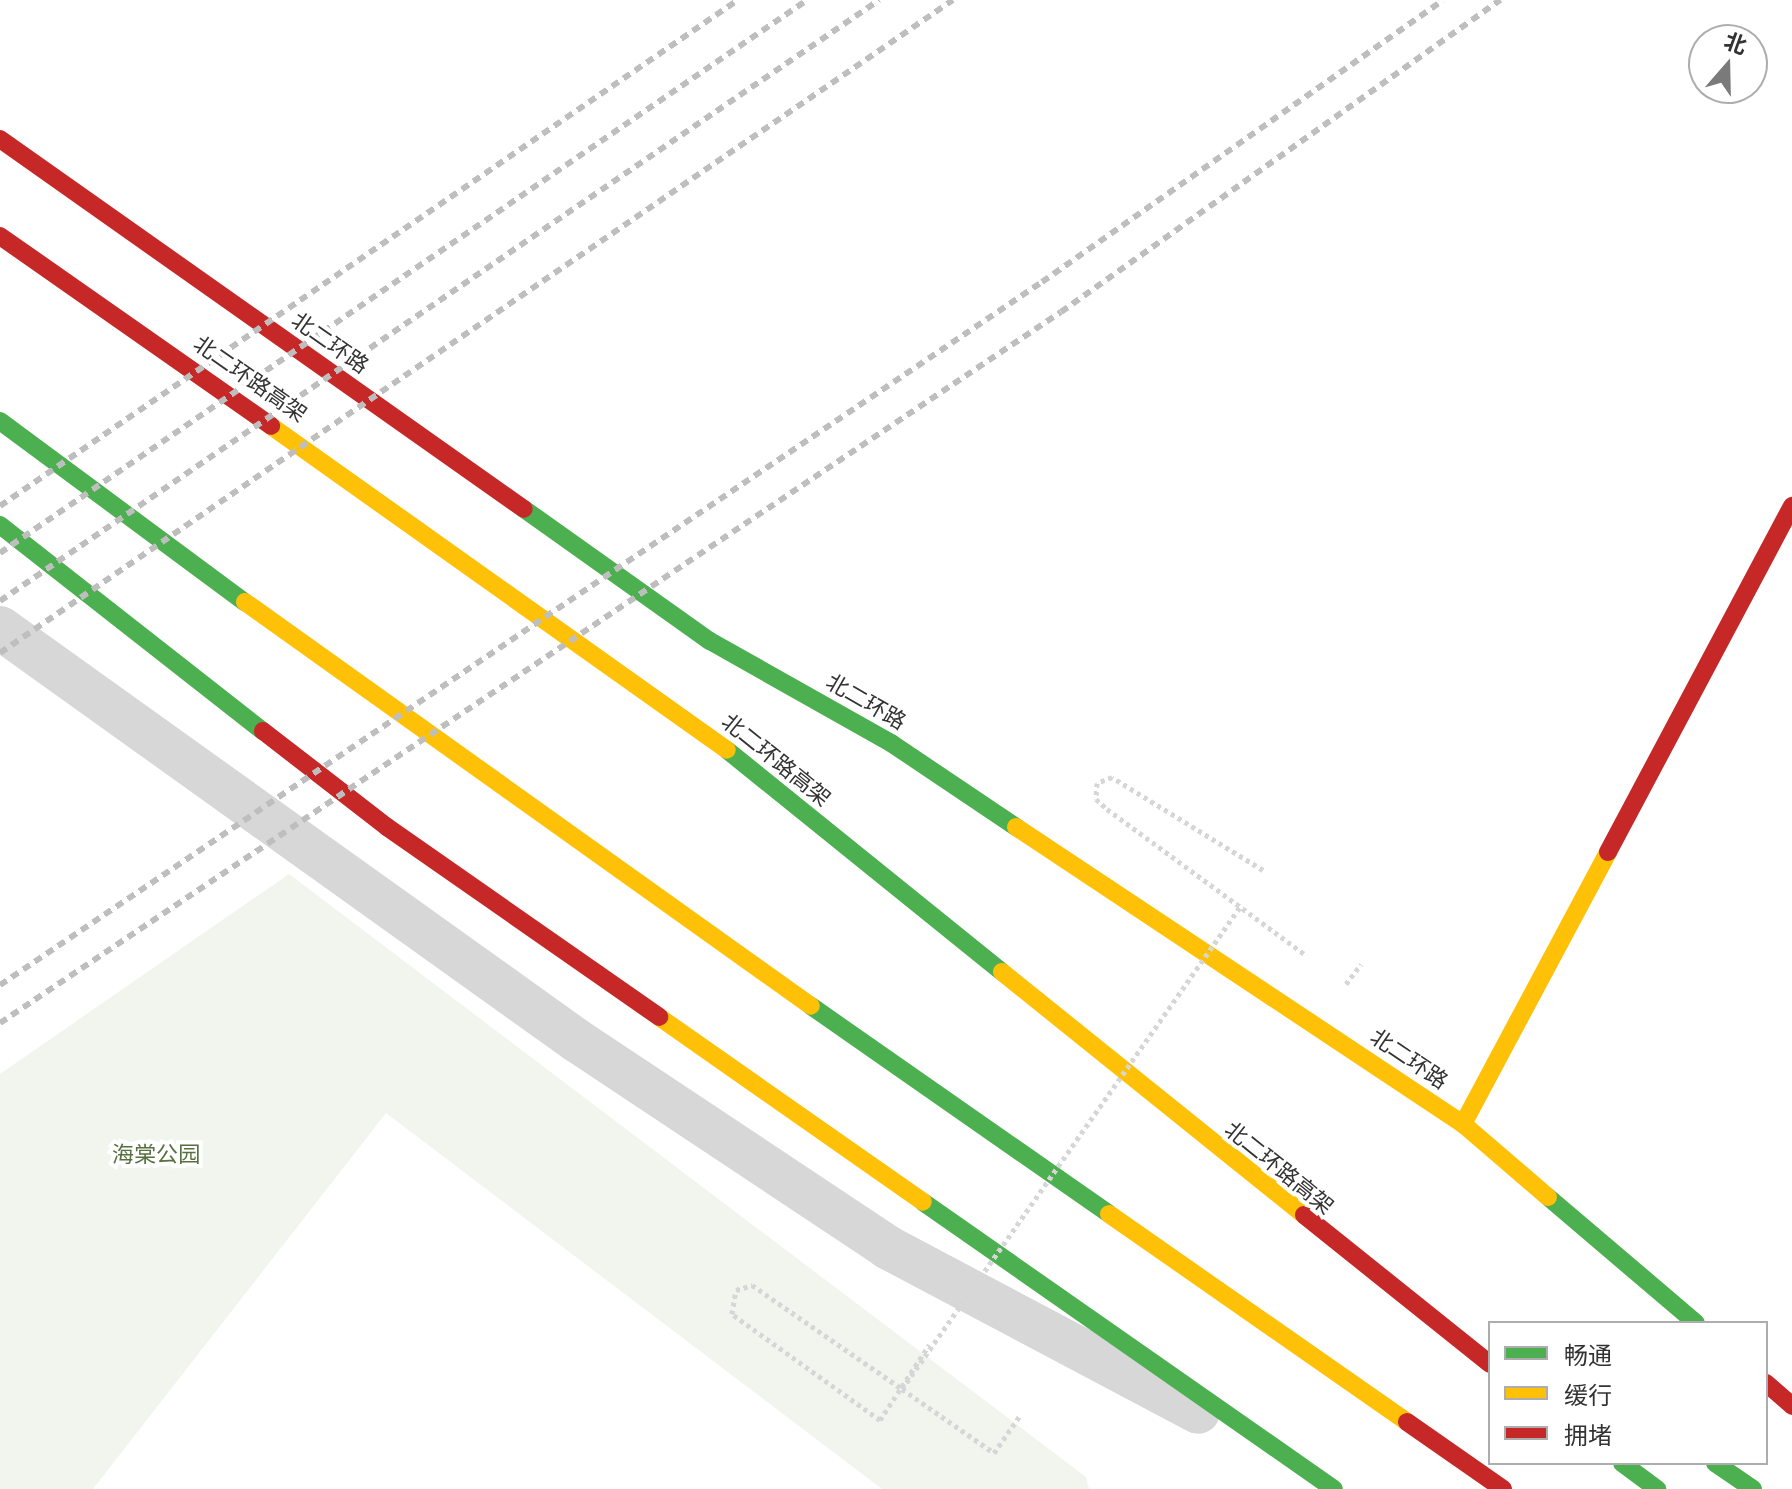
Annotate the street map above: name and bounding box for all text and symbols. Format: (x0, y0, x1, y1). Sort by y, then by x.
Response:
north arrow (1688, 24, 1768, 104)
text: 北 (1721, 27, 1750, 59)
street label: 北二环路 (286, 307, 374, 379)
street label: 北二环路高架 (188, 330, 312, 428)
street label: 北二环路 (821, 669, 911, 735)
street label: 北二环路高架 (716, 708, 836, 812)
street label: 北二环路 (1365, 1023, 1453, 1095)
street label: 北二环路高架 (1219, 1116, 1339, 1220)
park label: 海棠公园 (112, 1142, 200, 1168)
legend (1488, 1321, 1768, 1465)
text: 畅通 (1564, 1342, 1612, 1369)
text: 缓行 (1564, 1382, 1612, 1409)
text: 拥堵 (1564, 1422, 1612, 1449)

